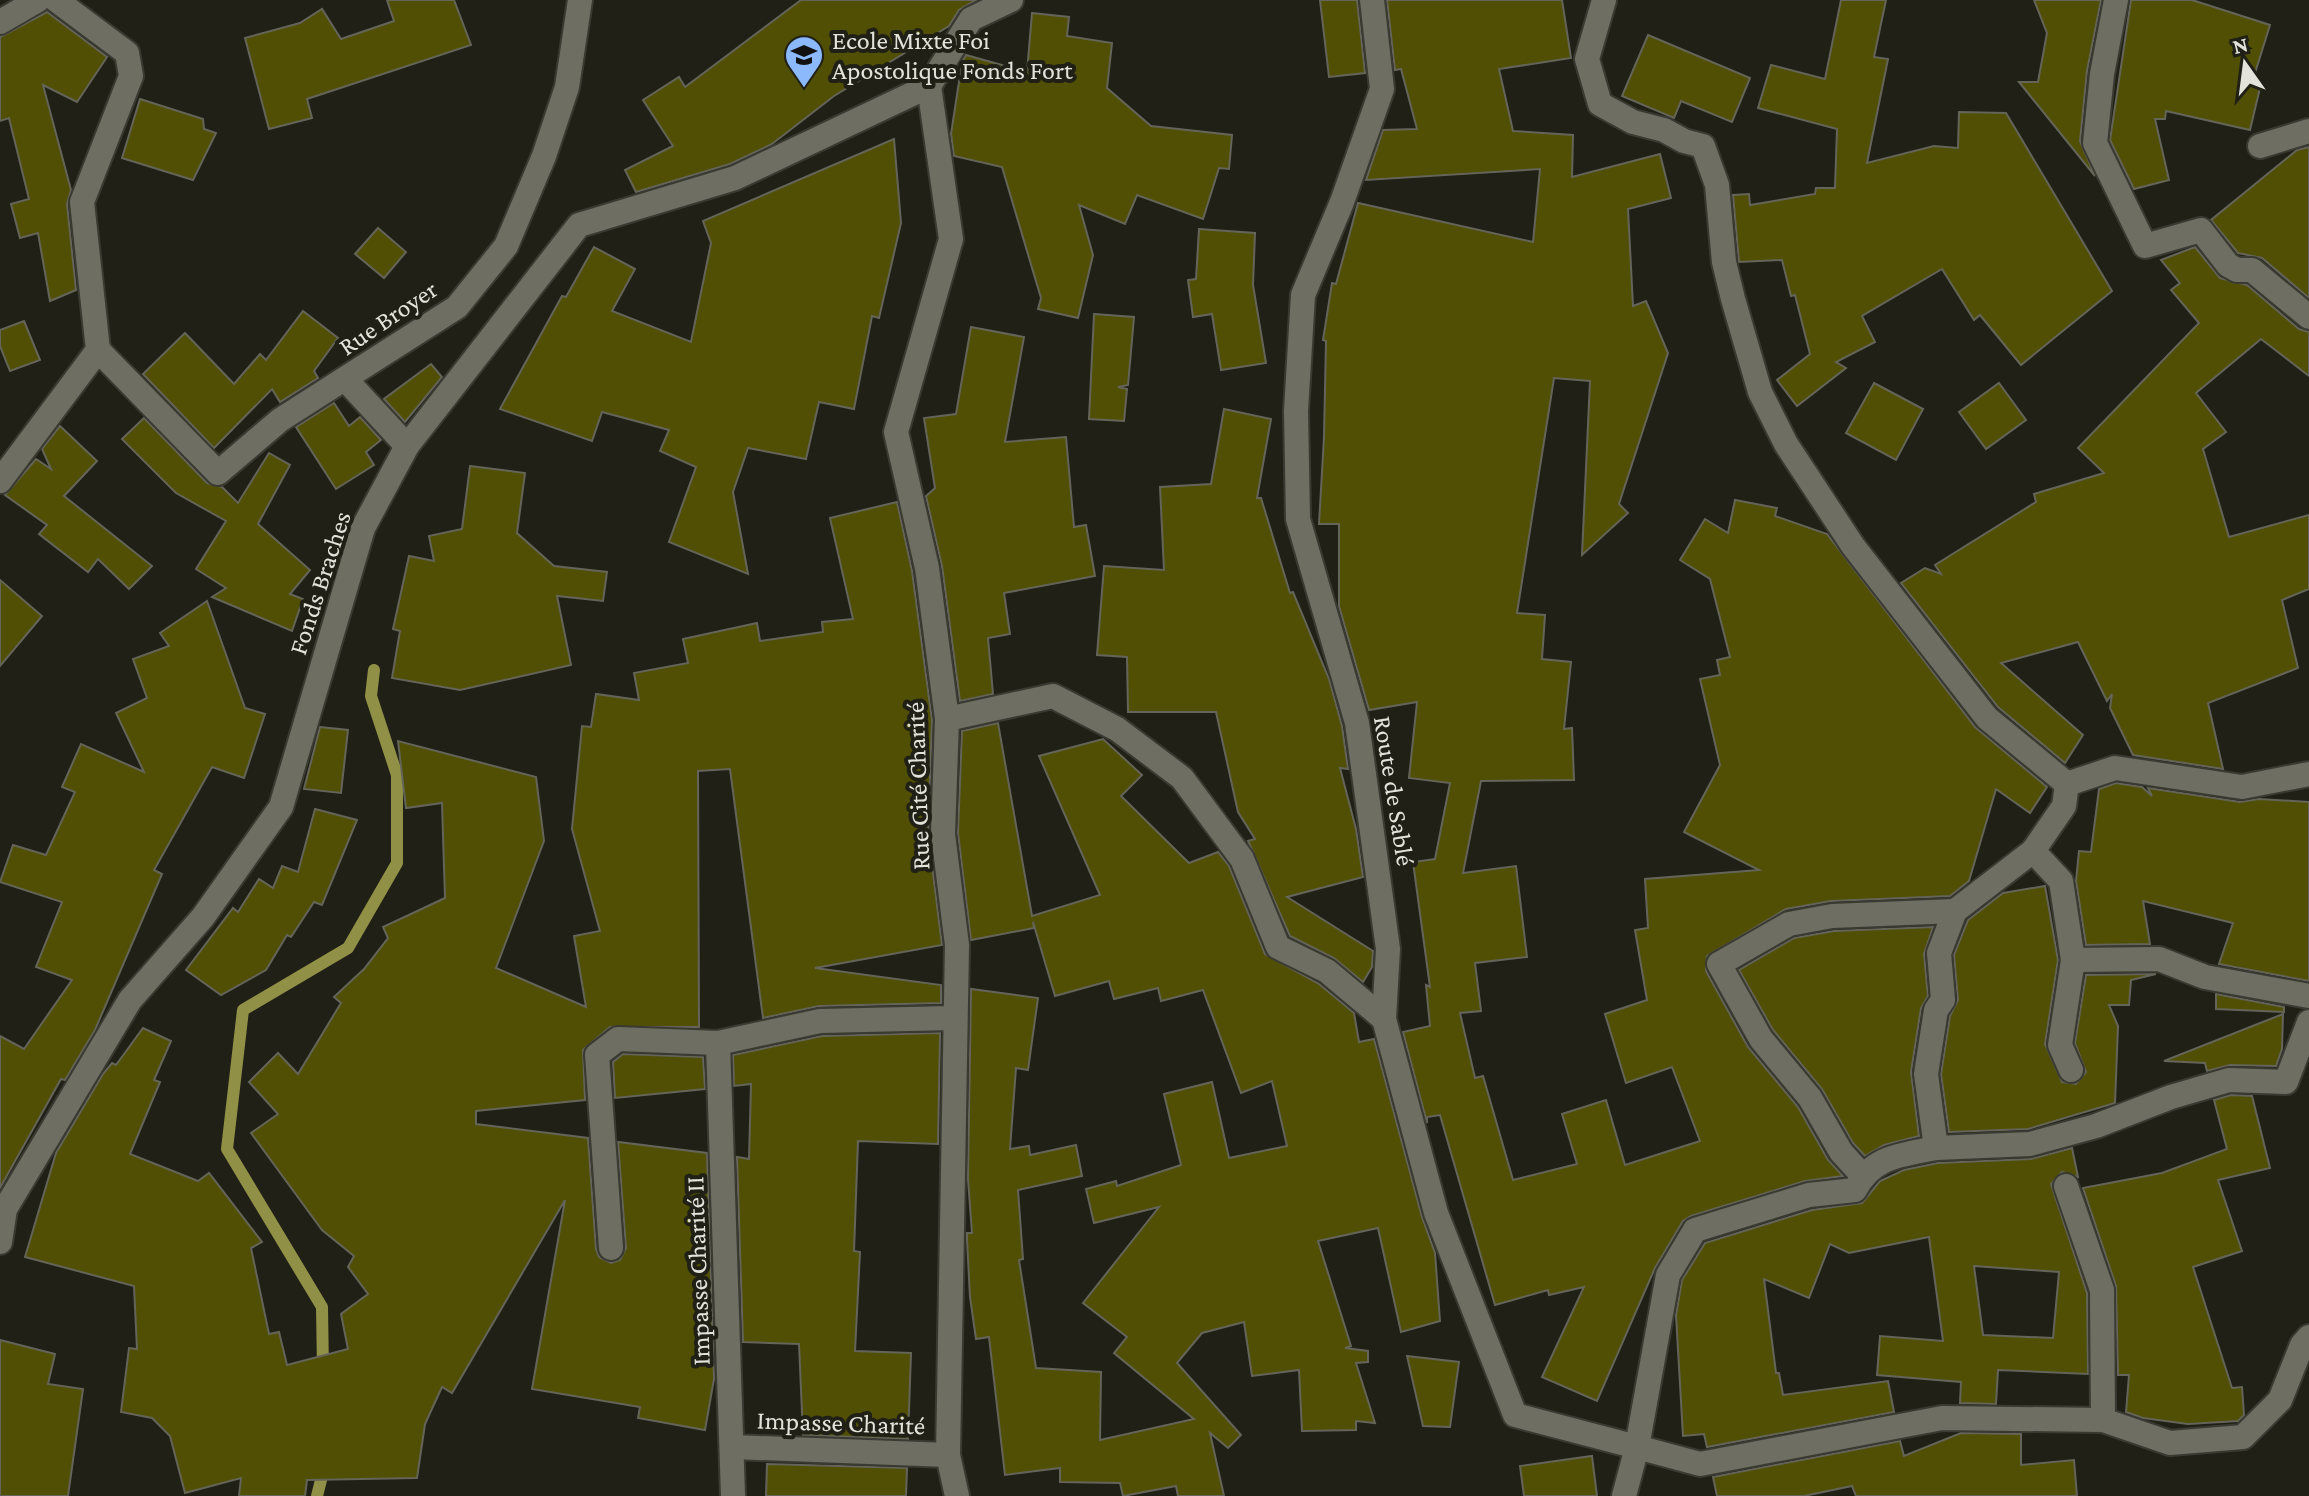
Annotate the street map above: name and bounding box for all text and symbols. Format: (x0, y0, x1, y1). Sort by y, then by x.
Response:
north arrow (2205, 24, 2285, 104)
place label: Ecole Mixte Foi Apostolique Fonds Fort (832, 26, 1073, 85)
text: N (2230, 31, 2251, 59)
school or university icon: Ecole Mixte Foi Apostolique Fonds Fort (783, 34, 825, 89)
street label: Rue Broyer (333, 275, 443, 361)
street label: Fonds Braches (283, 508, 357, 658)
street label: Rue Cité Charité (901, 701, 935, 871)
street label: Route de Sablé (1368, 714, 1420, 868)
street label: Impasse Charité II (680, 1176, 716, 1366)
street label: Impasse Charité (756, 1406, 926, 1440)

